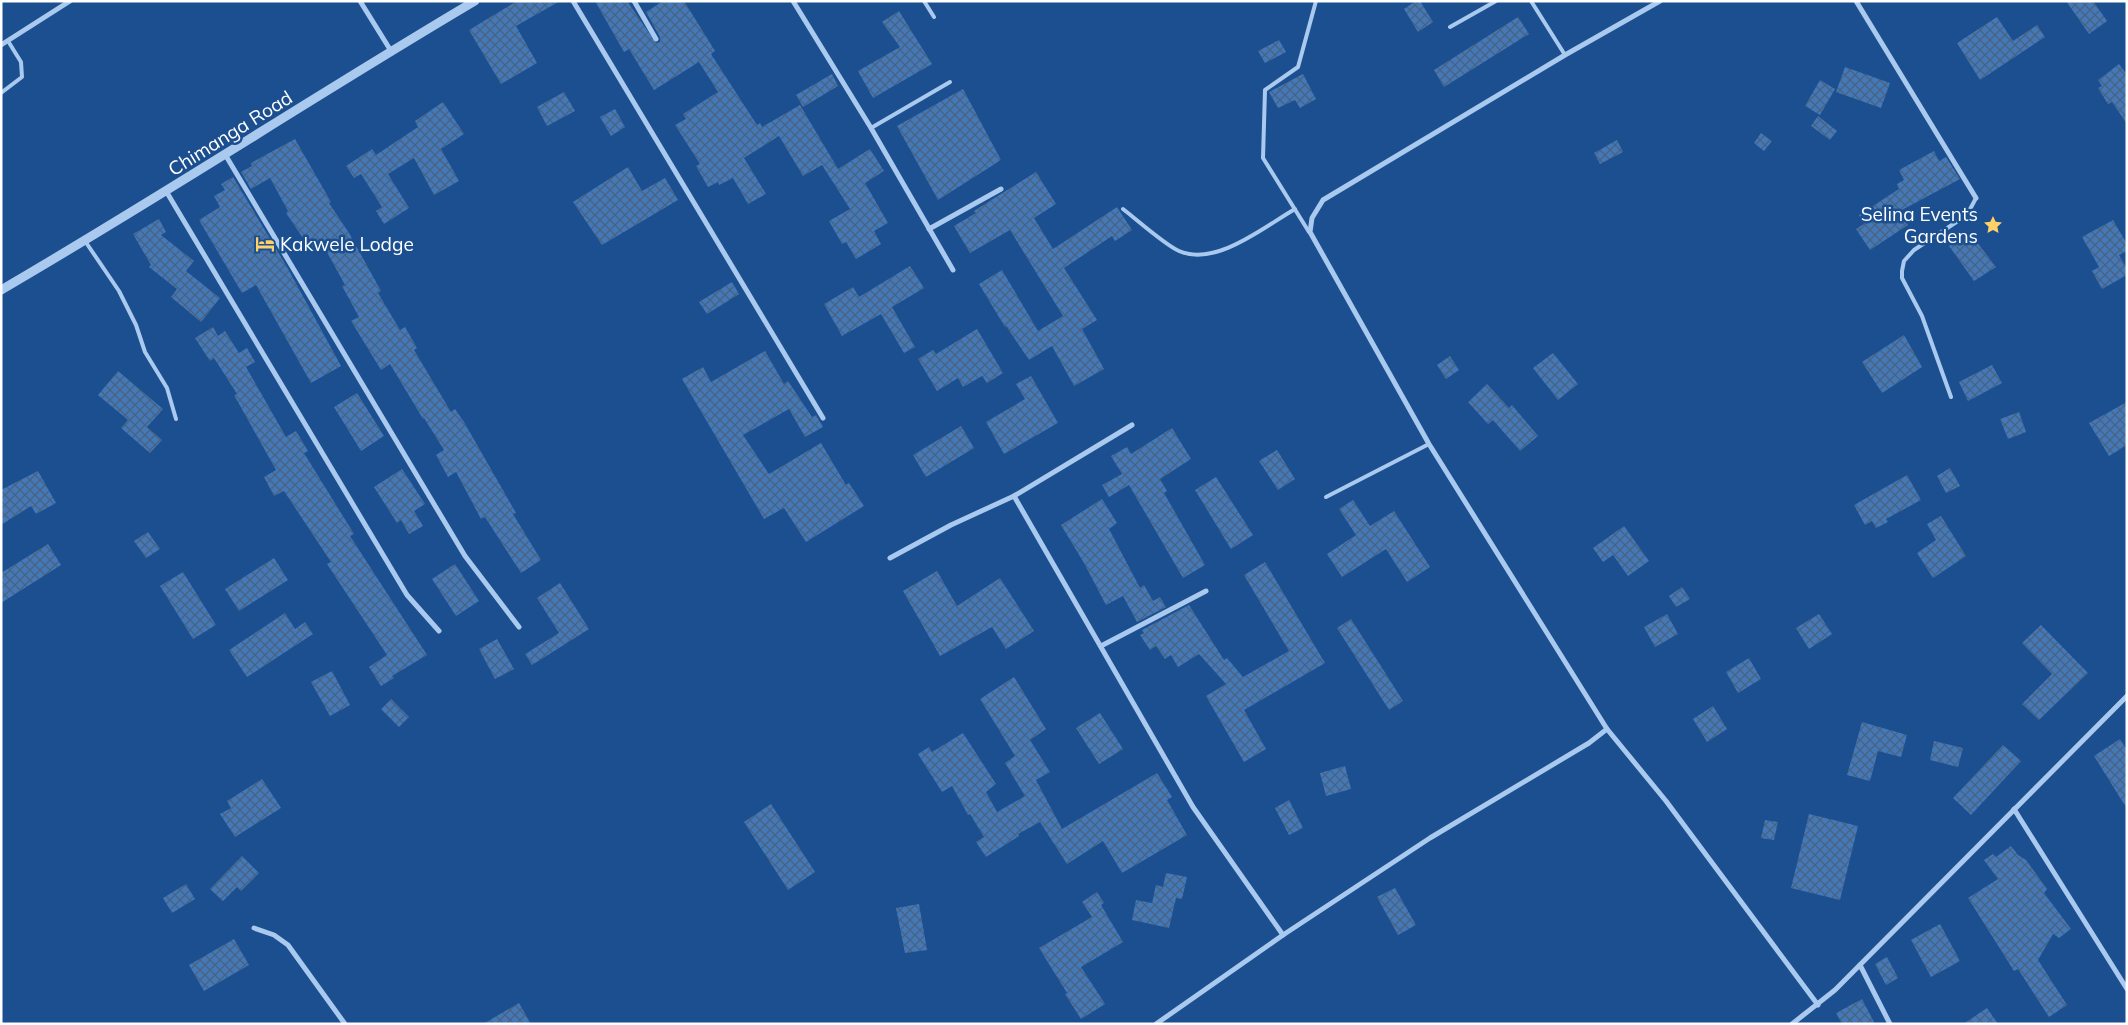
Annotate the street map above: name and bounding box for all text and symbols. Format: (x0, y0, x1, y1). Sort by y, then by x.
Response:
street label: Chimanga Road (163, 85, 297, 181)
place label: Selina Events Gardens (1861, 202, 1978, 248)
place icon: Selina Events Gardens (1982, 214, 2004, 236)
place label: Kakwele Lodge (280, 232, 414, 256)
hotel icon: Kakwele Lodge (254, 233, 276, 255)

